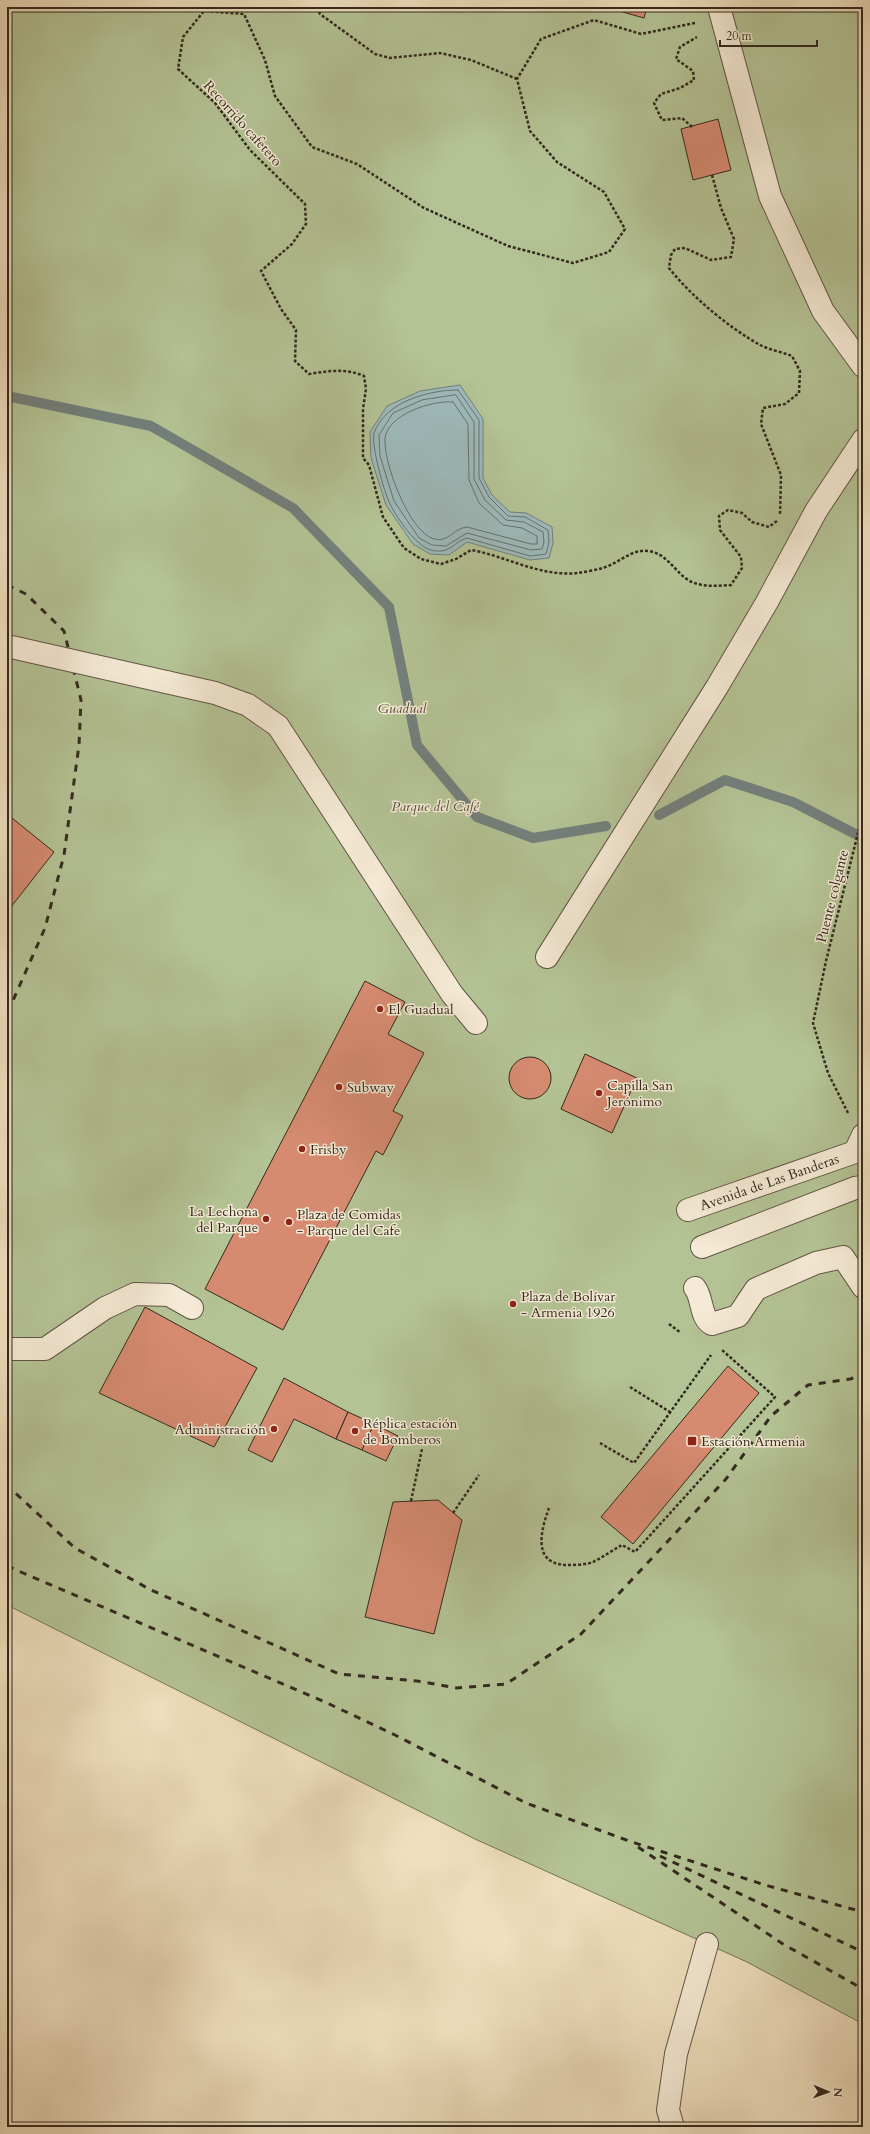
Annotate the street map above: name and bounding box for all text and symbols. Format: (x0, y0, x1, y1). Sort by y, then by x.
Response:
scale bar (720, 22, 817, 48)
text: 20 m (726, 28, 753, 44)
street label: Recorrido cafetero (199, 76, 287, 171)
park label: Guadual (378, 699, 427, 718)
park label: Parque del Café (391, 797, 480, 816)
street label: Puente colgante (812, 848, 853, 944)
place label: El Guadual (388, 1000, 454, 1019)
marker: El Guadual (375, 1004, 385, 1014)
place label: Capilla San Jerónimo (605, 1076, 673, 1111)
place label: Subway (347, 1078, 394, 1097)
marker: Subway (334, 1082, 344, 1092)
marker: Capilla San Jerónimo (594, 1088, 604, 1098)
place label: Frisby (310, 1140, 347, 1159)
marker: Frisby (297, 1144, 307, 1154)
street label: Avenida de Las Banderas (697, 1149, 842, 1215)
place label: La Lechona del Parque (189, 1202, 258, 1237)
place label: Plaza de Comidas - Parque del Cafe (297, 1205, 401, 1240)
marker: La Lechona del Parque (261, 1214, 271, 1224)
marker: Plaza de Comidas - Parque del Cafe (284, 1217, 294, 1227)
place label: Plaza de Bolívar - Armenia 1926 (521, 1287, 616, 1322)
marker: Plaza de Bolívar - Armenia 1926 (508, 1299, 518, 1309)
place label: Réplica estación de Bomberos (363, 1414, 458, 1449)
place label: Administración (175, 1420, 266, 1439)
marker: Administración (269, 1424, 279, 1434)
marker: Réplica estación de Bomberos (350, 1426, 360, 1436)
place label: Estación Armenia (701, 1432, 806, 1451)
marker: Estación Armenia (686, 1435, 698, 1447)
north arrow (808, 2072, 848, 2112)
text: N (830, 2087, 845, 2098)

